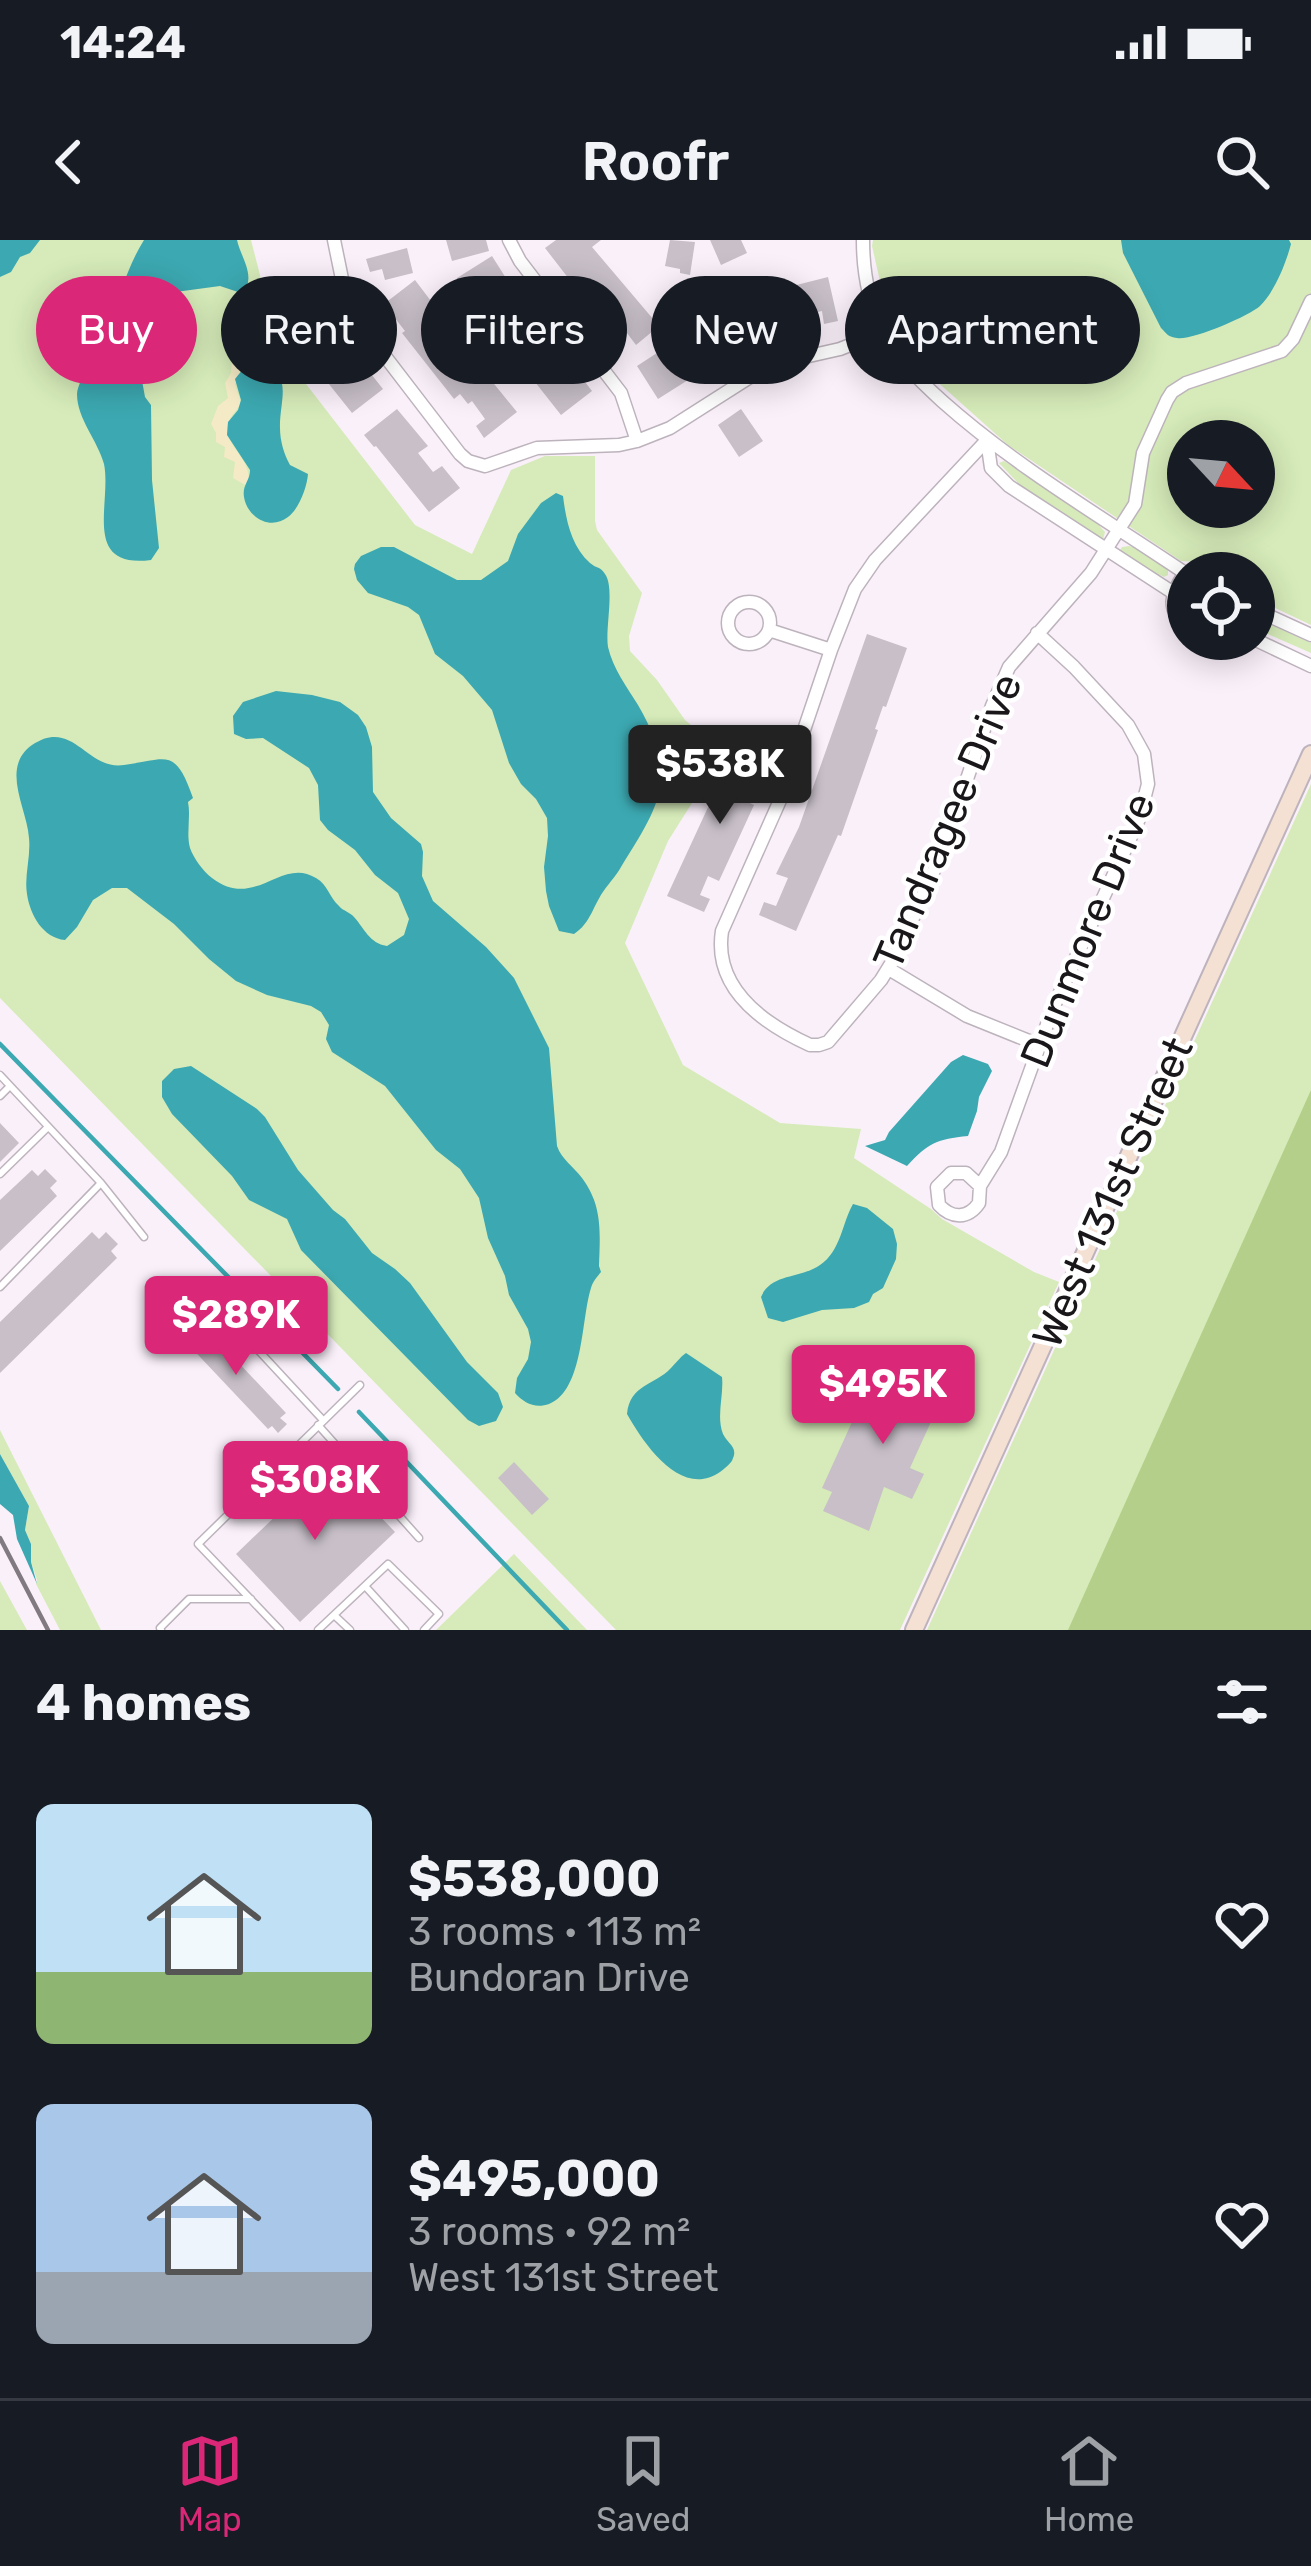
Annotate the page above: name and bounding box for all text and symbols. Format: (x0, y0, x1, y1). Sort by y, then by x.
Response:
text: 14:24 (60, 16, 186, 69)
icon: back (36, 129, 102, 195)
icon: search (1209, 129, 1275, 195)
text: Roofr (582, 130, 729, 194)
chip: Buy (36, 276, 197, 384)
chip: Rent (221, 276, 397, 384)
chip: Filters (421, 276, 627, 384)
chip: New (651, 276, 821, 384)
chip: Apartment (845, 276, 1140, 384)
north arrow (1167, 420, 1275, 528)
map controls (1167, 420, 1275, 660)
button: locate (1167, 552, 1275, 660)
street label: Tandragee Drive (863, 666, 1033, 977)
pin: $538K (636, 725, 804, 827)
text: $538K (655, 741, 785, 787)
street label: Dunmore Drive (1010, 786, 1166, 1075)
street label: West 131st Street (1022, 1030, 1204, 1355)
pin: $289K (152, 1276, 320, 1378)
text: $289K (172, 1292, 300, 1338)
pin: $495K (799, 1345, 967, 1447)
text: $495K (819, 1361, 947, 1407)
pin: $308K (231, 1441, 399, 1543)
text: $308K (250, 1457, 380, 1503)
icon: filters (1209, 1669, 1275, 1735)
text: 4 homes (36, 1672, 251, 1733)
text: $538,000 (408, 1848, 661, 1909)
icon: home (132, 1852, 276, 1996)
icon: heart (1209, 1891, 1275, 1957)
text: 3 rooms · 113 m² (408, 1909, 701, 1955)
text: Bundoran Drive (408, 1955, 690, 2001)
text: $495,000 (408, 2148, 660, 2209)
icon: home (132, 2152, 276, 2296)
icon: heart (1209, 2191, 1275, 2257)
text: 3 rooms · 92 m² (408, 2209, 690, 2255)
text: West 131st Street (408, 2255, 718, 2301)
tab: Map (177, 2428, 243, 2539)
tab: Saved (596, 2428, 690, 2539)
tab: Home (1044, 2428, 1134, 2539)

